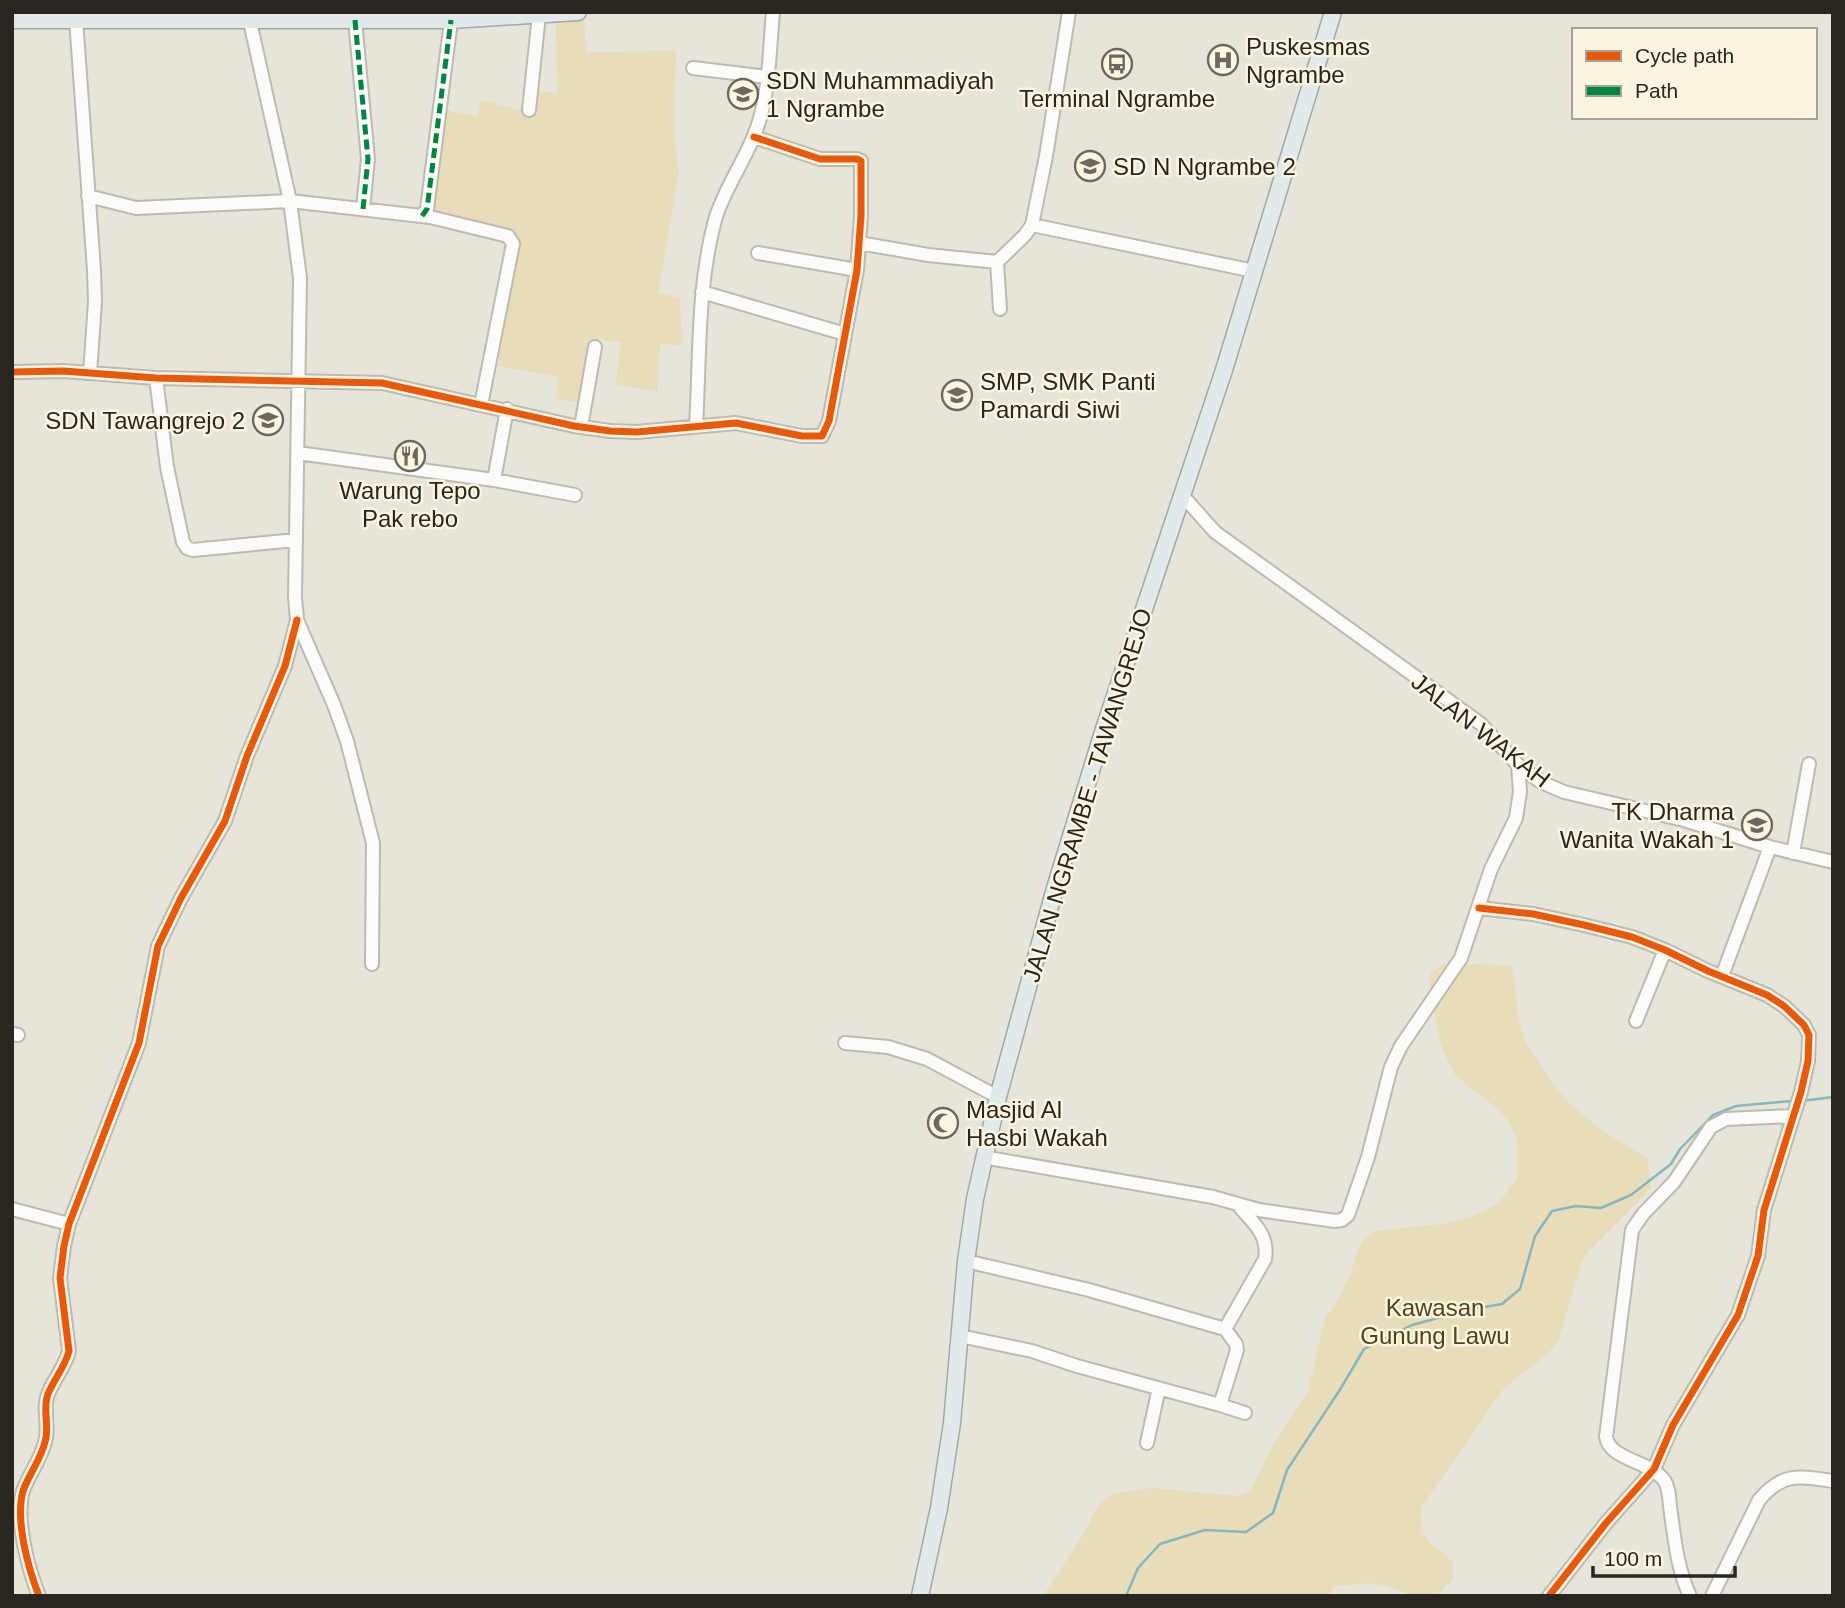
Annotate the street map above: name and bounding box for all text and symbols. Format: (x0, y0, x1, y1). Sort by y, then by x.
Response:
legend (1572, 28, 1817, 119)
place label: Puskesmas Ngrambe (1246, 33, 1370, 88)
hospital icon: Puskesmas Ngrambe (1206, 43, 1240, 77)
text: Cycle path (1635, 44, 1734, 67)
bus stop icon: Terminal Ngrambe (1100, 47, 1134, 81)
place label: SDN Muhammadiyah 1 Ngrambe (766, 67, 994, 122)
school or university icon: SDN Muhammadiyah 1 Ngrambe (726, 77, 760, 111)
text: Path (1635, 79, 1678, 102)
place label: Terminal Ngrambe (1019, 85, 1215, 112)
school or university icon: SD N Ngrambe 2 (1073, 149, 1107, 183)
place label: SD N Ngrambe 2 (1113, 153, 1296, 180)
place label: SMP, SMK Panti Pamardi Siwi (980, 368, 1156, 423)
school or university icon: SMP, SMK Panti Pamardi Siwi (940, 378, 974, 412)
school or university icon: SDN Tawangrejo 2 (251, 403, 285, 437)
place label: SDN Tawangrejo 2 (45, 407, 245, 434)
restaurant icon: Warung Tepo Pak rebo (393, 439, 427, 473)
place label: Warung Tepo Pak rebo (339, 477, 481, 532)
street label: JALAN NGRAMBE - TAWANGREJO (1017, 605, 1157, 985)
street label: JALAN WAKAH (1406, 667, 1556, 793)
place label: TK Dharma Wanita Wakah 1 (1560, 798, 1735, 853)
school or university icon: TK Dharma Wanita Wakah 1 (1740, 808, 1774, 842)
place label: Masjid Al Hasbi Wakah (966, 1096, 1108, 1151)
mosque icon: Masjid Al Hasbi Wakah (926, 1106, 960, 1140)
park label: Kawasan Gunung Lawu (1360, 1294, 1510, 1349)
scale bar (1593, 1534, 1735, 1578)
text: 100 m (1604, 1547, 1662, 1570)

